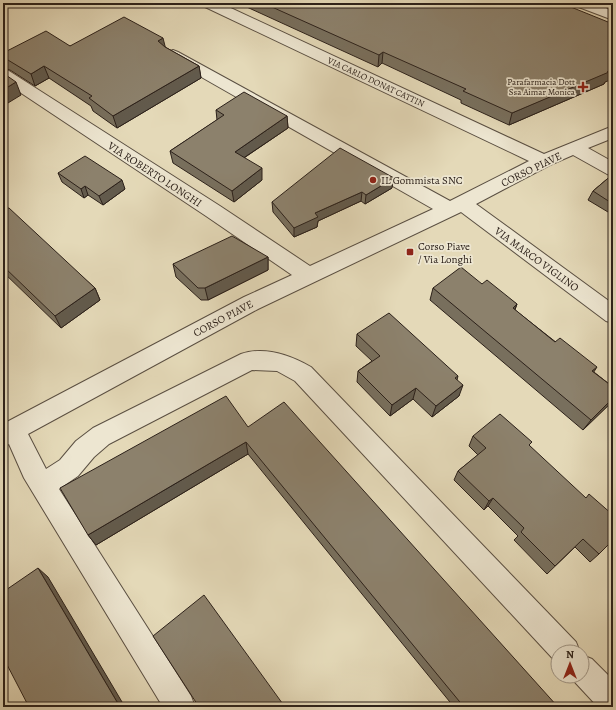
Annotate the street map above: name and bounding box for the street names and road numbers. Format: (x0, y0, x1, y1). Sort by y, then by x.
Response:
street label: VIA CARLO DONAT CATTIN (325, 54, 427, 110)
street label: VIA ROBERTO LONGHI (104, 138, 205, 211)
street label: CORSO PIAVE (498, 148, 564, 191)
street label: VIA MARCO VIGLINO (491, 223, 582, 295)
street label: CORSO PIAVE (191, 296, 256, 341)

